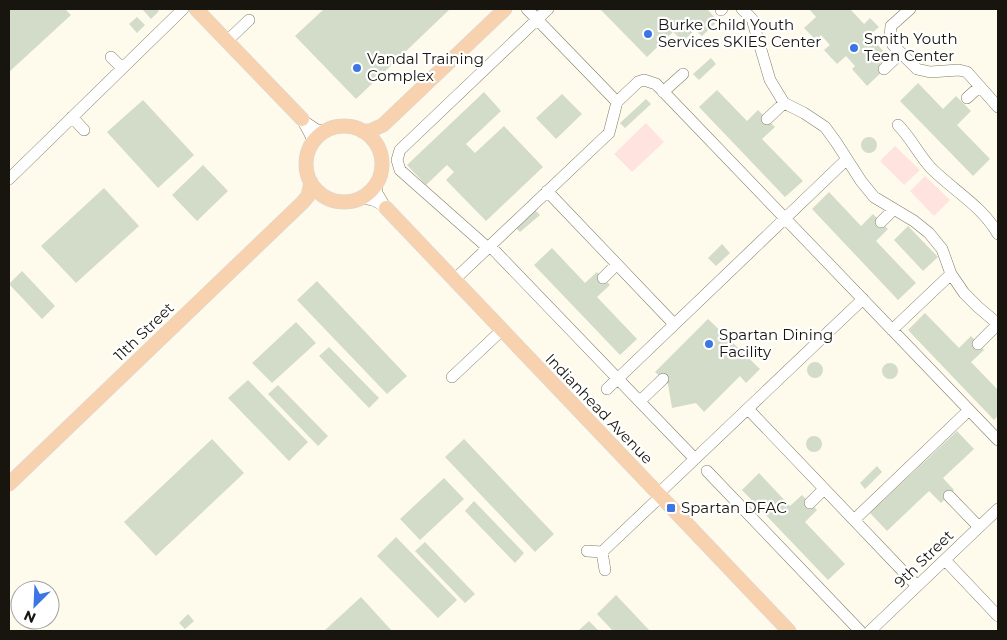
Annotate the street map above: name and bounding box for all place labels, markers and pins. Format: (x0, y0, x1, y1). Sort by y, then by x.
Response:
place label: Burke Child Youth Services SKIES Center (658, 15, 821, 51)
marker: Burke Child Youth Services SKIES Center (642, 28, 654, 40)
place label: Smith Youth Teen Center (864, 29, 958, 65)
marker: Smith Youth Teen Center (848, 42, 860, 54)
place label: Vandal Training Complex (367, 49, 484, 85)
marker: Vandal Training Complex (351, 62, 363, 74)
place label: Spartan Dining Facility (719, 325, 833, 361)
marker: Spartan Dining Facility (703, 338, 715, 350)
place label: Spartan DFAC (681, 498, 787, 517)
marker: Spartan DFAC (665, 502, 677, 514)

